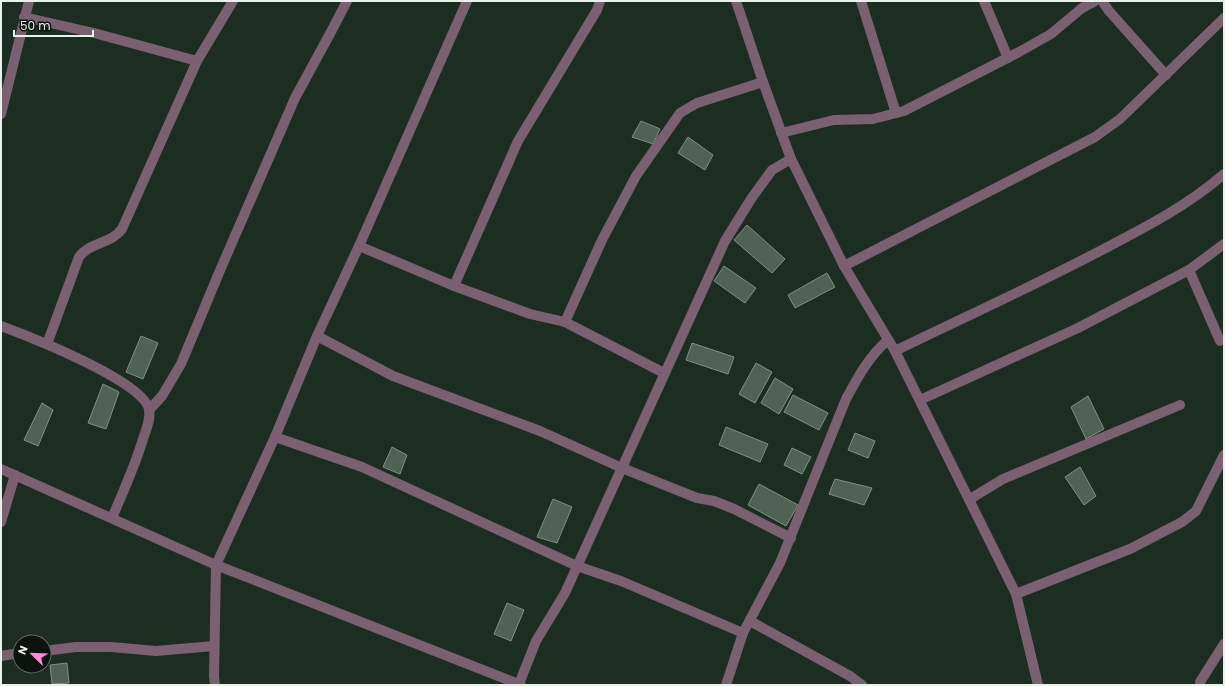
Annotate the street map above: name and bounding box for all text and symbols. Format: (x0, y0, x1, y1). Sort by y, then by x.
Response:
scale bar (14, 12, 93, 38)
text: 50 m (20, 17, 51, 34)
north arrow (12, 634, 52, 674)
text: N (14, 643, 32, 657)

